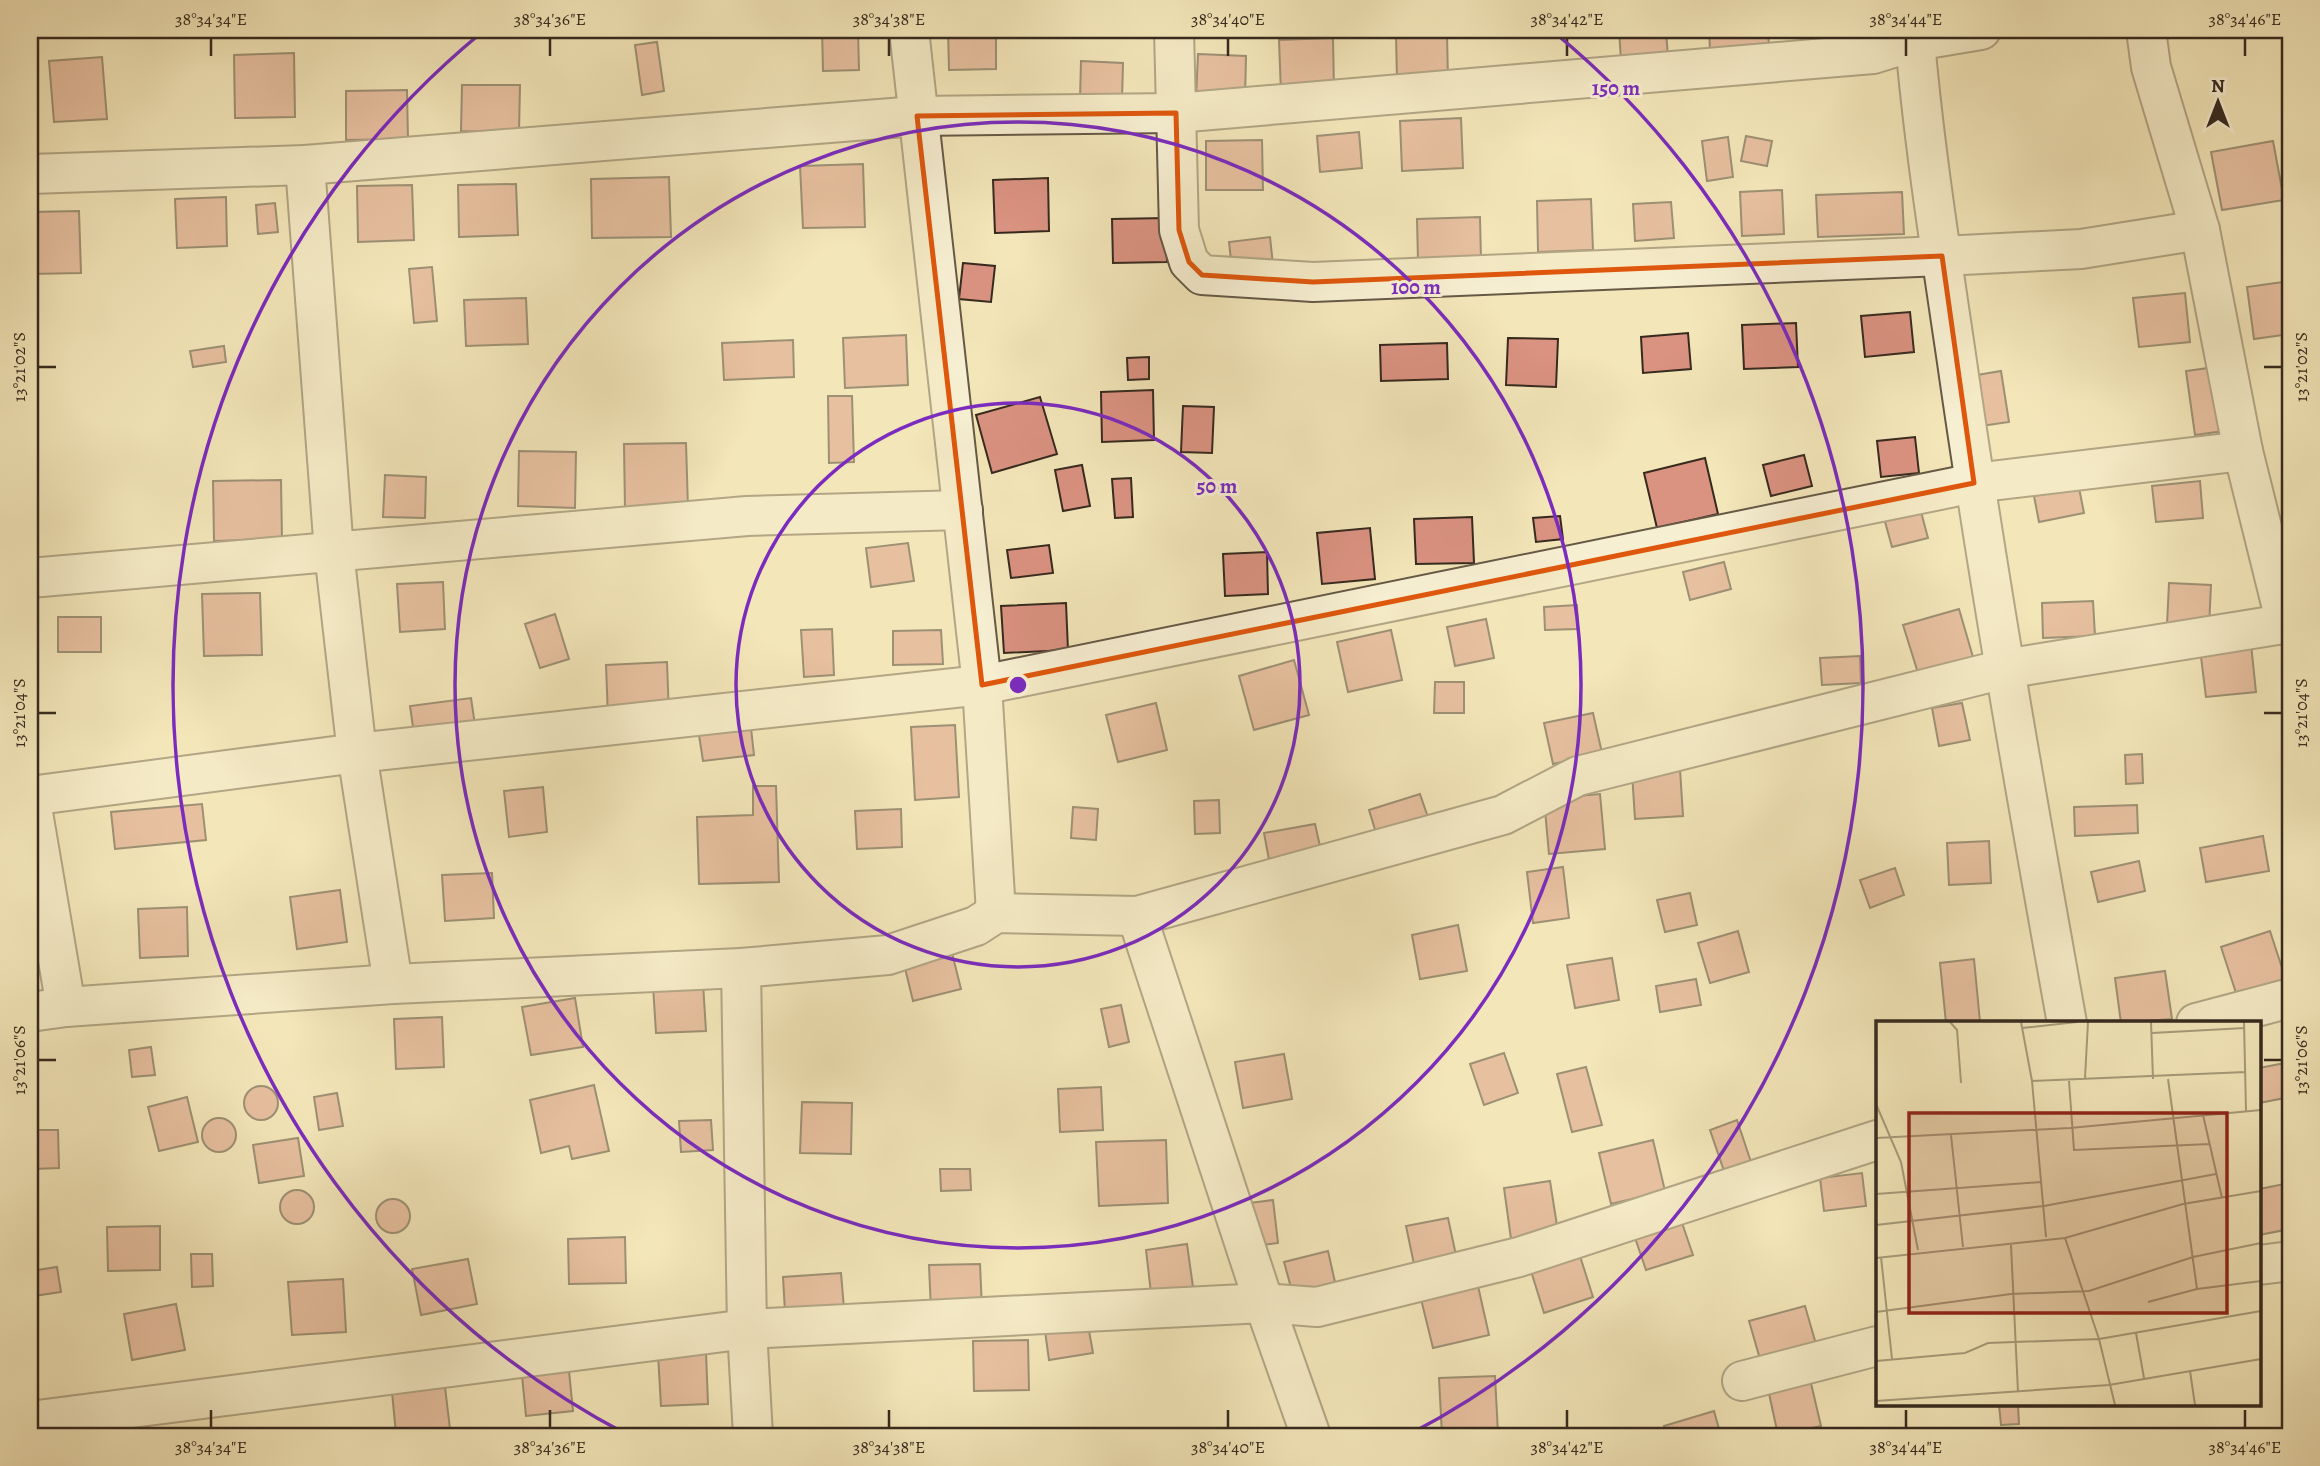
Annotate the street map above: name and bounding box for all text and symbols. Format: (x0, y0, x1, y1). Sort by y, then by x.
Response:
text: 38°34'34"E (175, 7, 247, 31)
text: 38°34'36"E (514, 7, 586, 31)
text: 38°34'38"E (853, 7, 925, 31)
text: 38°34'40"E (1191, 7, 1265, 31)
text: 38°34'42"E (1530, 7, 1604, 31)
text: 38°34'44"E (1870, 7, 1942, 31)
text: 38°34'46"E (2209, 7, 2281, 31)
north arrow (2184, 66, 2254, 136)
text: N (2211, 73, 2225, 99)
text: 150 m (1592, 74, 1641, 102)
text: 100 m (1391, 273, 1441, 301)
text: 13°21'02"S (7, 332, 31, 402)
text: 13°21'02"S (2289, 332, 2313, 402)
text: 50 m (1197, 472, 1238, 500)
centre of rings (1006, 673, 1030, 697)
text: 13°21'04"S (7, 678, 31, 748)
text: 13°21'04"S (2289, 678, 2313, 748)
inset map (1876, 1021, 2260, 1406)
text: 13°21'06"S (7, 1025, 31, 1095)
text: 13°21'06"S (2289, 1025, 2313, 1095)
text: 38°34'34"E (175, 1435, 247, 1459)
text: 38°34'36"E (514, 1435, 586, 1459)
text: 38°34'38"E (853, 1435, 925, 1459)
text: 38°34'40"E (1191, 1435, 1265, 1459)
text: 38°34'42"E (1530, 1435, 1604, 1459)
text: 38°34'44"E (1870, 1435, 1942, 1459)
text: 38°34'46"E (2209, 1435, 2281, 1459)

